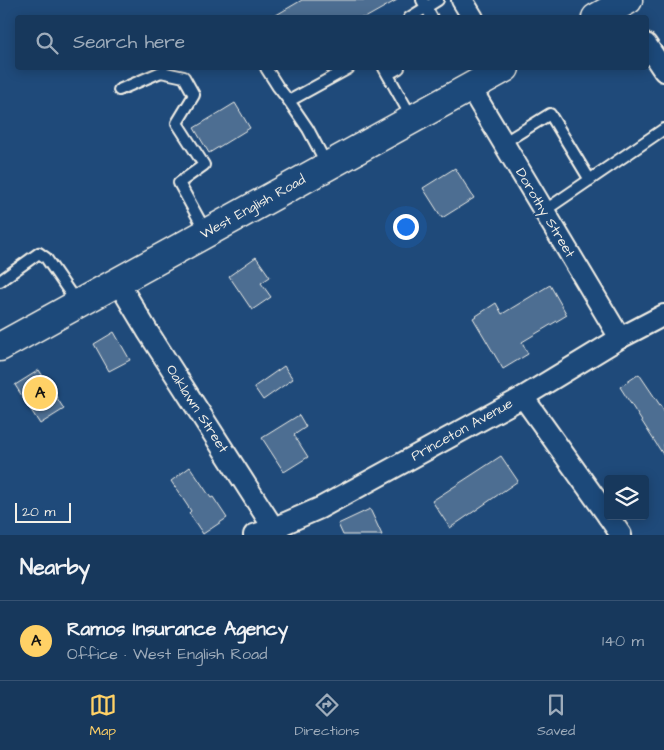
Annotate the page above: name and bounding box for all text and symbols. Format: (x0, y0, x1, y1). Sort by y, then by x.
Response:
search box (15, 15, 649, 70)
icon: search (33, 29, 61, 57)
text: Search here (73, 29, 185, 56)
street label: Dorothy Street (510, 164, 580, 262)
street label: West English Road (197, 170, 309, 244)
your location (393, 214, 419, 240)
street label: Oaklawn Street (161, 361, 233, 457)
pin: A (24, 374, 56, 412)
street label: Princeton Avenue (407, 393, 517, 466)
map controls (604, 475, 649, 520)
button: layers (604, 475, 649, 520)
scale bar (15, 500, 71, 523)
text: 20 m (22, 502, 55, 522)
text: Nearby (20, 553, 90, 582)
text: Ramos Insurance Agency (67, 616, 288, 643)
text: A (31, 630, 41, 652)
text: 140 m (602, 630, 644, 652)
text: Office · West English Road (67, 643, 267, 665)
tab: Map (89, 691, 117, 741)
tab: Directions (294, 691, 359, 741)
tab: Saved (537, 691, 575, 741)

